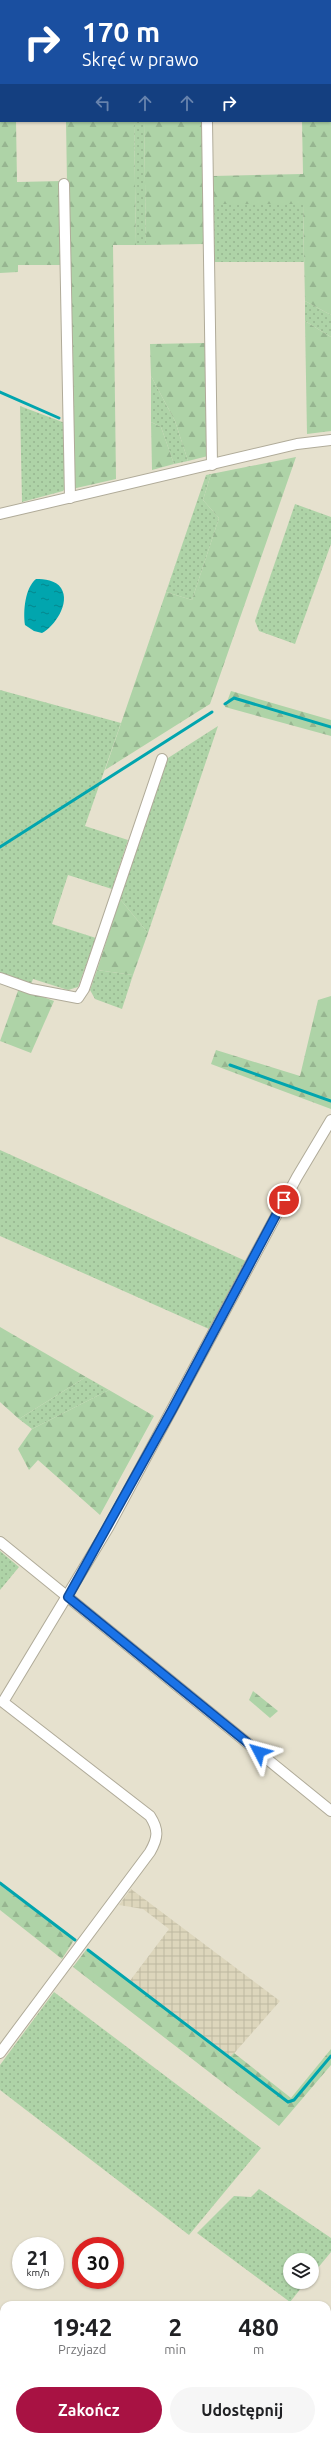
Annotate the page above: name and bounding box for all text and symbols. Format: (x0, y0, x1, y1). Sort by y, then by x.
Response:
icon: right (16, 16, 68, 68)
text: 170 m (82, 16, 160, 47)
text: Skręć w prawo (82, 49, 199, 69)
icon: left (92, 92, 114, 114)
icon: ahead (134, 92, 156, 114)
icon: ahead (176, 92, 198, 114)
icon: right (218, 92, 240, 114)
pin (267, 1183, 301, 1217)
icon: arrive (273, 1189, 295, 1211)
position arrow (238, 1731, 280, 1773)
speed limit sign: 30 (72, 2237, 124, 2289)
text: 21 (27, 2246, 49, 2269)
map controls (283, 2253, 319, 2289)
button: layers (283, 2253, 319, 2289)
text: km/h (26, 2267, 50, 2278)
text: 19:42 (52, 2314, 112, 2341)
text: 2 (168, 2314, 182, 2341)
text: 480 (238, 2314, 279, 2341)
text: Przyjazd (58, 2342, 106, 2356)
text: min (164, 2342, 186, 2356)
text: m (253, 2342, 264, 2356)
button: Zakończ (16, 2387, 162, 2433)
button: Udostępnij (170, 2387, 315, 2433)

